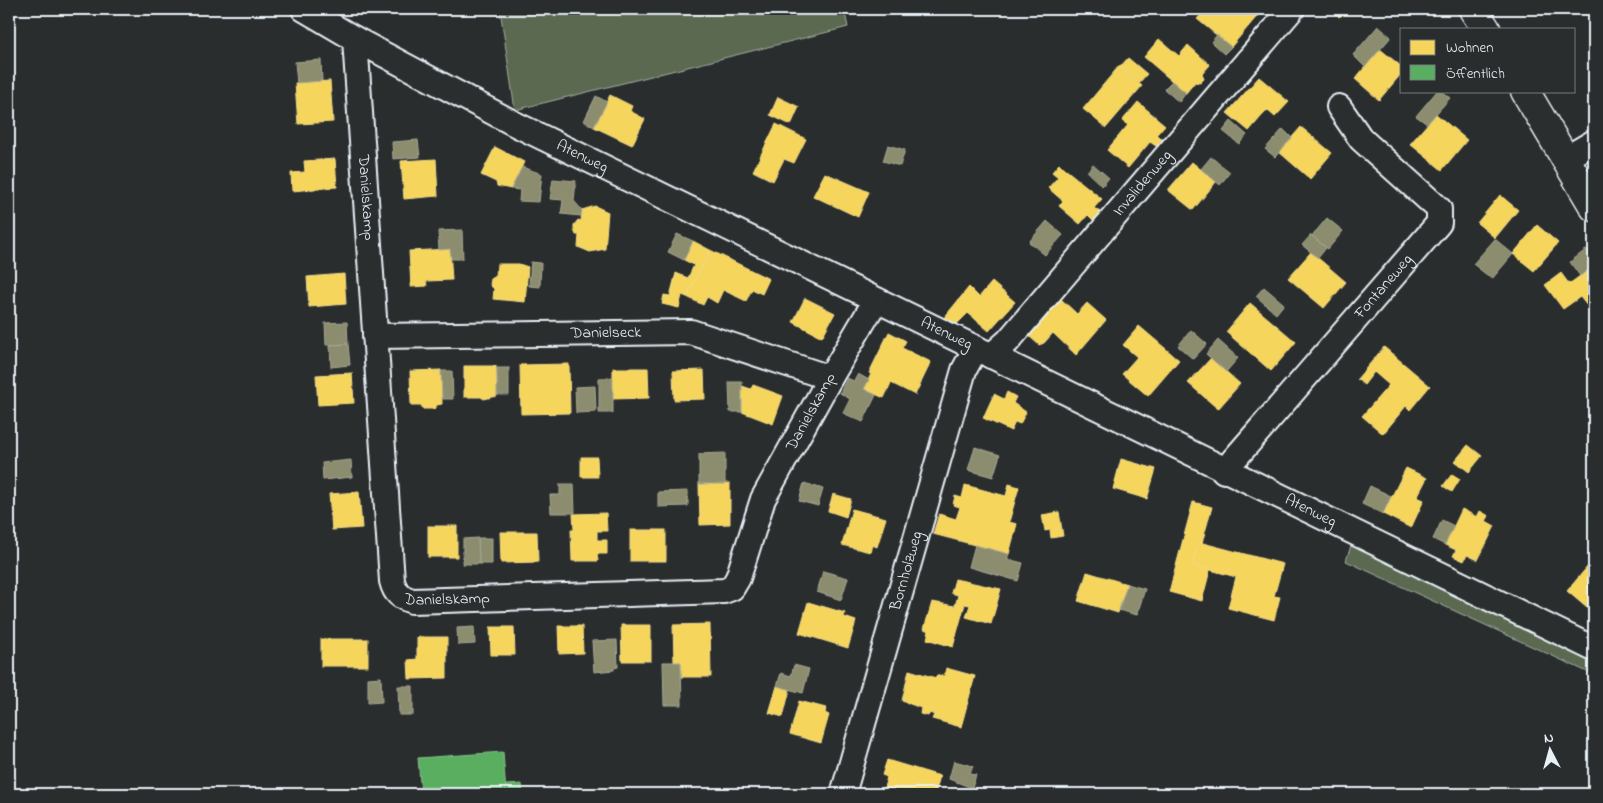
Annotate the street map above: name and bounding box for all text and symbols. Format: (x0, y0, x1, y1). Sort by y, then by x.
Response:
legend (1400, 28, 1576, 92)
text: Wohnen (1446, 37, 1494, 59)
text: Öffentlich (1446, 63, 1505, 85)
street label: Atenweg (552, 134, 612, 180)
street label: Invalidenweg (1107, 145, 1178, 222)
street label: Danielskamp (351, 153, 381, 242)
street label: Fontaneweg (1348, 249, 1419, 325)
street label: Atenweg (916, 311, 976, 357)
street label: Danielseck (570, 321, 642, 346)
street label: Danielskamp (779, 368, 843, 456)
street label: Atenweg (1280, 488, 1341, 534)
street label: Bornholzweg (884, 528, 929, 614)
street label: Danielskamp (399, 587, 490, 613)
north arrow (1526, 726, 1576, 776)
text: N (1543, 728, 1555, 749)

